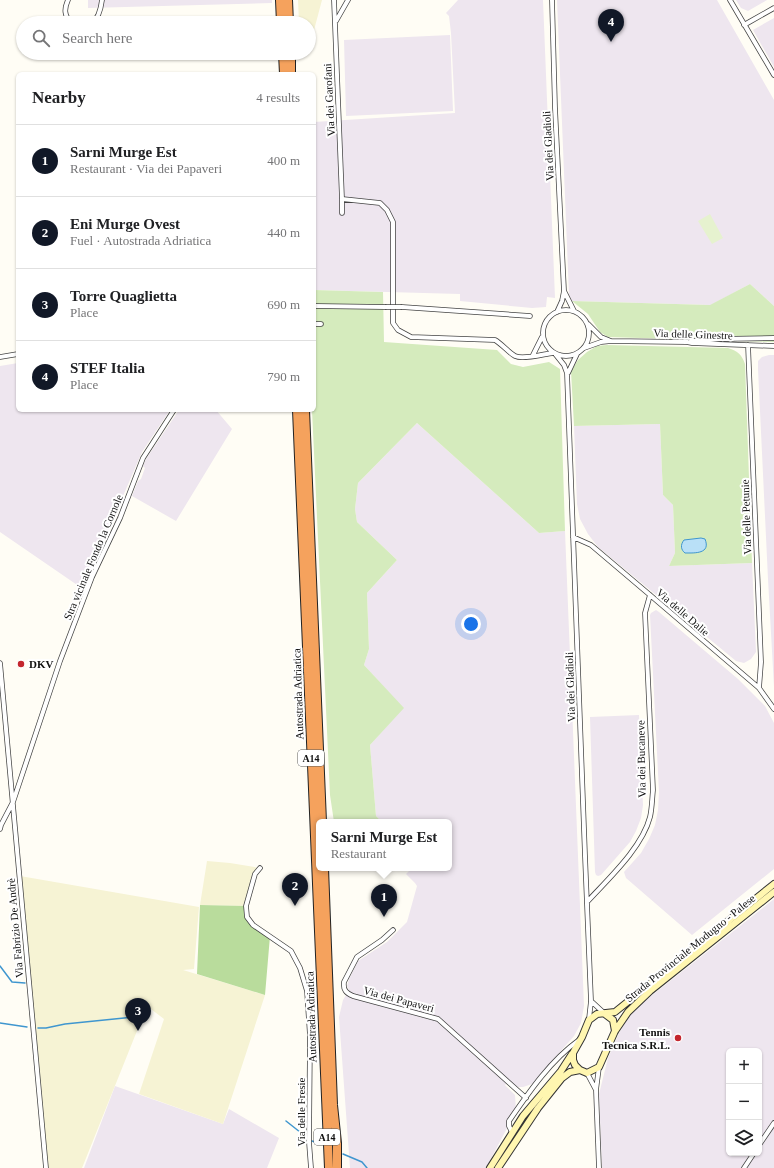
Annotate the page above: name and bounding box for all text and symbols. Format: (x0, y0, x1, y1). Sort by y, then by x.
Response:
pin: 4 (598, 9, 624, 42)
search box (16, 16, 316, 60)
icon: search (30, 27, 52, 49)
text: Search here (62, 30, 132, 46)
street label: Via dei Garofani (321, 63, 337, 137)
text: Nearby (32, 88, 86, 107)
text: 4 results (256, 90, 300, 105)
street label: Via dei Gladioli (540, 111, 556, 181)
text: Sarni Murge Est (70, 144, 177, 160)
text: 1 (42, 153, 48, 168)
text: 400 m (267, 153, 300, 168)
text: Restaurant · Via dei Papaveri (70, 161, 222, 176)
text: Eni Murge Ovest (70, 216, 180, 232)
text: 2 (42, 225, 48, 240)
text: 440 m (267, 225, 300, 240)
text: Fuel · Autostrada Adriatica (70, 233, 211, 248)
text: Torre Quaglietta (70, 288, 177, 304)
text: 3 (42, 297, 48, 312)
text: 690 m (267, 297, 300, 312)
text: Place (70, 305, 98, 320)
street label: Via delle Ginestre (653, 327, 733, 341)
text: STEF Italia (70, 360, 145, 376)
text: 4 (42, 369, 48, 384)
text: 790 m (267, 369, 300, 384)
text: Place (70, 377, 98, 392)
street label: Via delle Petunie (739, 479, 753, 555)
street label: Stra vicinale Fondo la Cornole (61, 492, 125, 621)
street label: Via delle Dalie (654, 586, 712, 638)
your location (461, 614, 481, 634)
street label: Autostrada Adriatica (290, 648, 306, 740)
street label: Via dei Gladioli (563, 652, 577, 722)
place label: DKV (29, 658, 54, 670)
marker: DKV (16, 659, 26, 669)
street label: Via dei Bucaneve (634, 720, 648, 798)
road number: A14 (298, 750, 324, 766)
popup (316, 819, 452, 871)
text: Sarni Murge Est (331, 829, 437, 845)
text: Restaurant (331, 846, 386, 861)
pin: 2 (282, 873, 308, 906)
street label: Via Fabrizio De Andrè (5, 878, 25, 978)
pin: 1 (371, 884, 397, 917)
street label: Strada Provinciale Modugno - Palese (623, 892, 757, 1004)
street label: Autostrada Adriatica (303, 971, 319, 1063)
street label: Via dei Papaveri (362, 984, 436, 1014)
pin: 3 (125, 998, 151, 1031)
place label: Tennis Tecnica S.R.L. (602, 1026, 671, 1051)
marker: Tennis Tecnica S.R.L. (673, 1033, 683, 1043)
map controls (726, 1048, 762, 1156)
button: + (726, 1048, 762, 1084)
street label: Via delle Fresie (295, 1077, 307, 1146)
button: − (726, 1084, 762, 1120)
button: layers (726, 1120, 762, 1156)
road number: A14 (314, 1129, 340, 1145)

